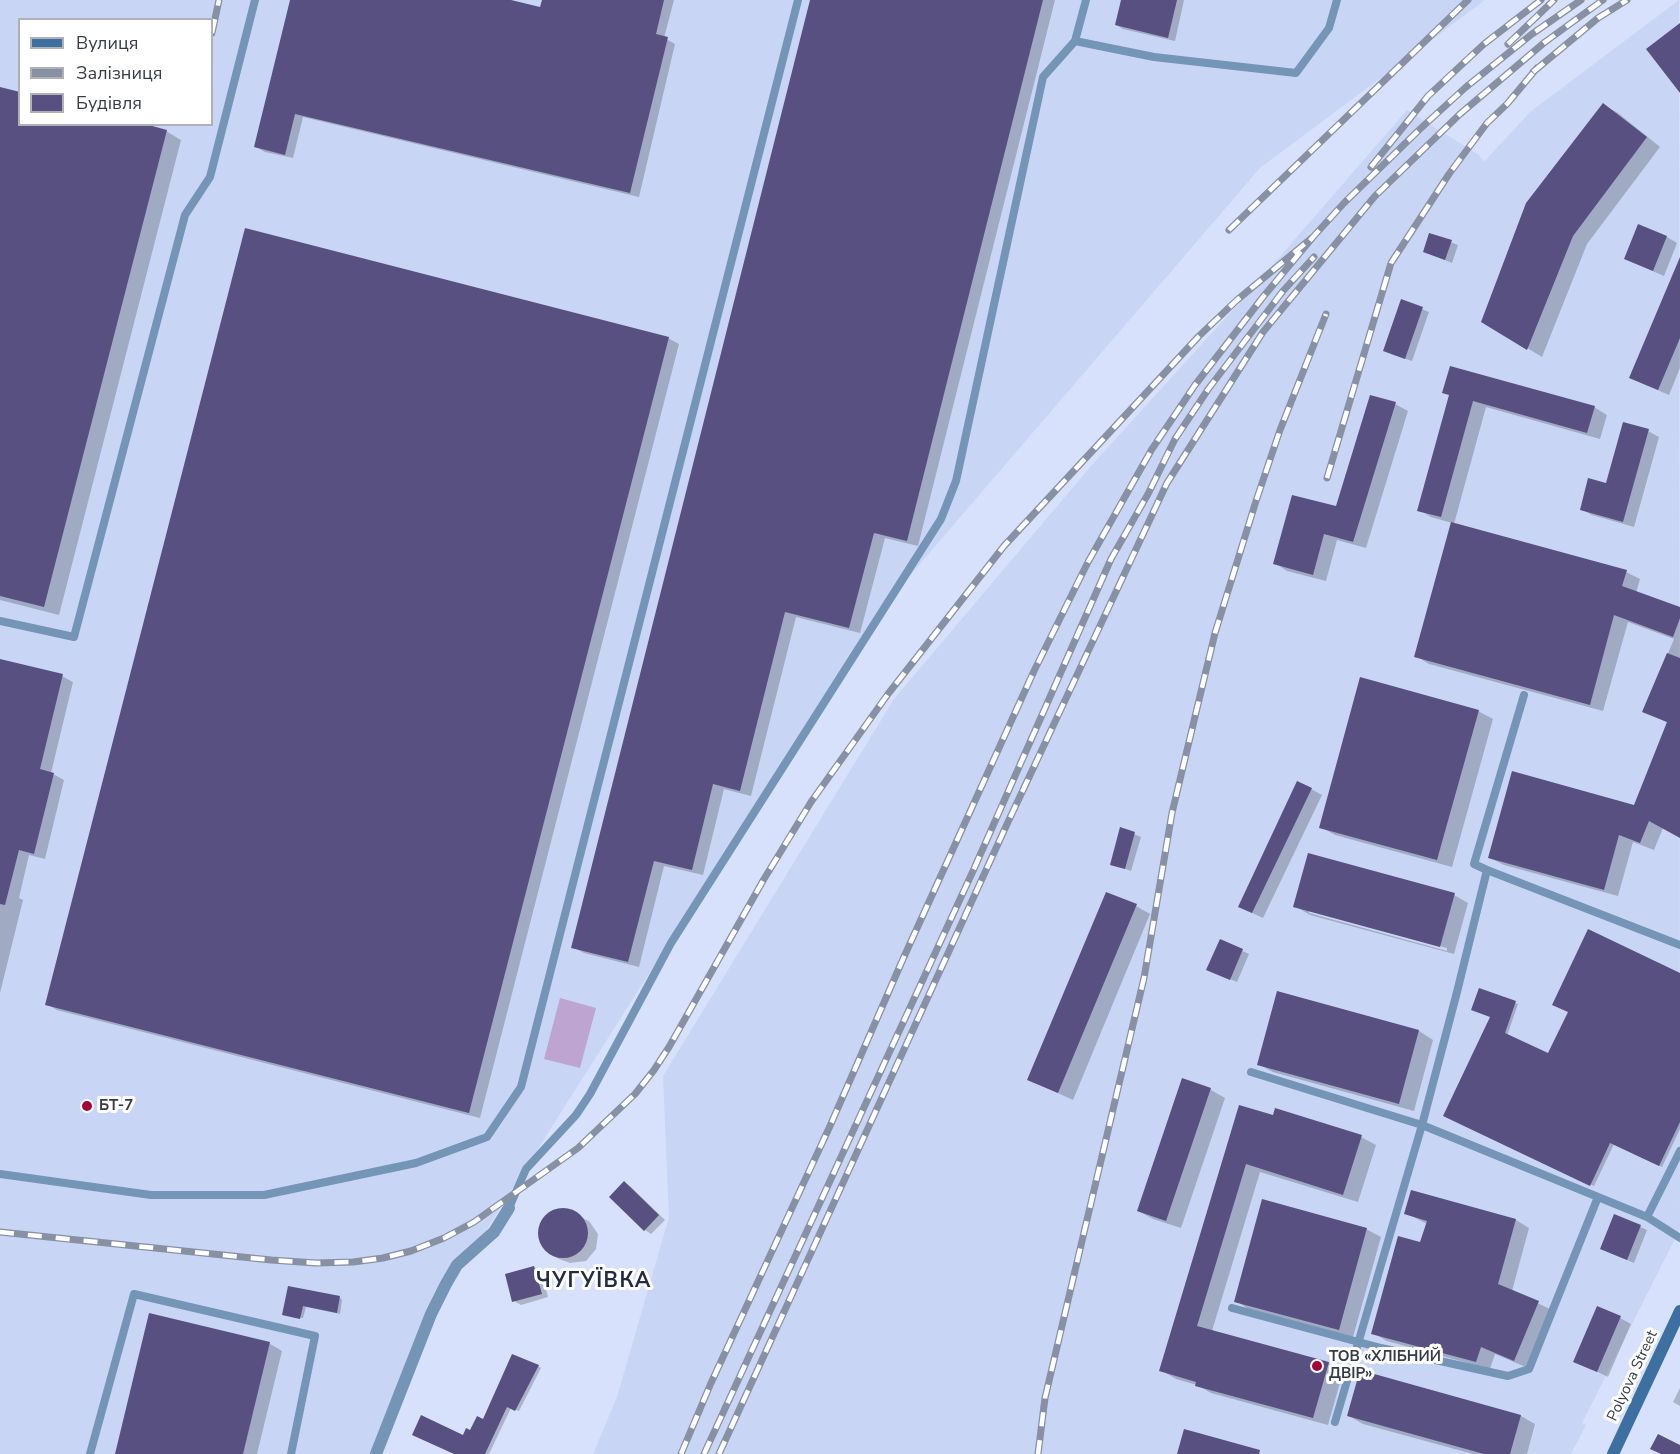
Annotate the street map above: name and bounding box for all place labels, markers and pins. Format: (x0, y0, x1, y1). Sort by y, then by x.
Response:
place label: БТ-7 (99, 1097, 133, 1115)
marker: БТ-7 (80, 1099, 94, 1113)
place label: ТОВ «ХЛІБНИЙ ДВІР» (1329, 1348, 1441, 1383)
marker: ТОВ «ХЛІБНИЙ ДВІР» (1310, 1359, 1324, 1373)

